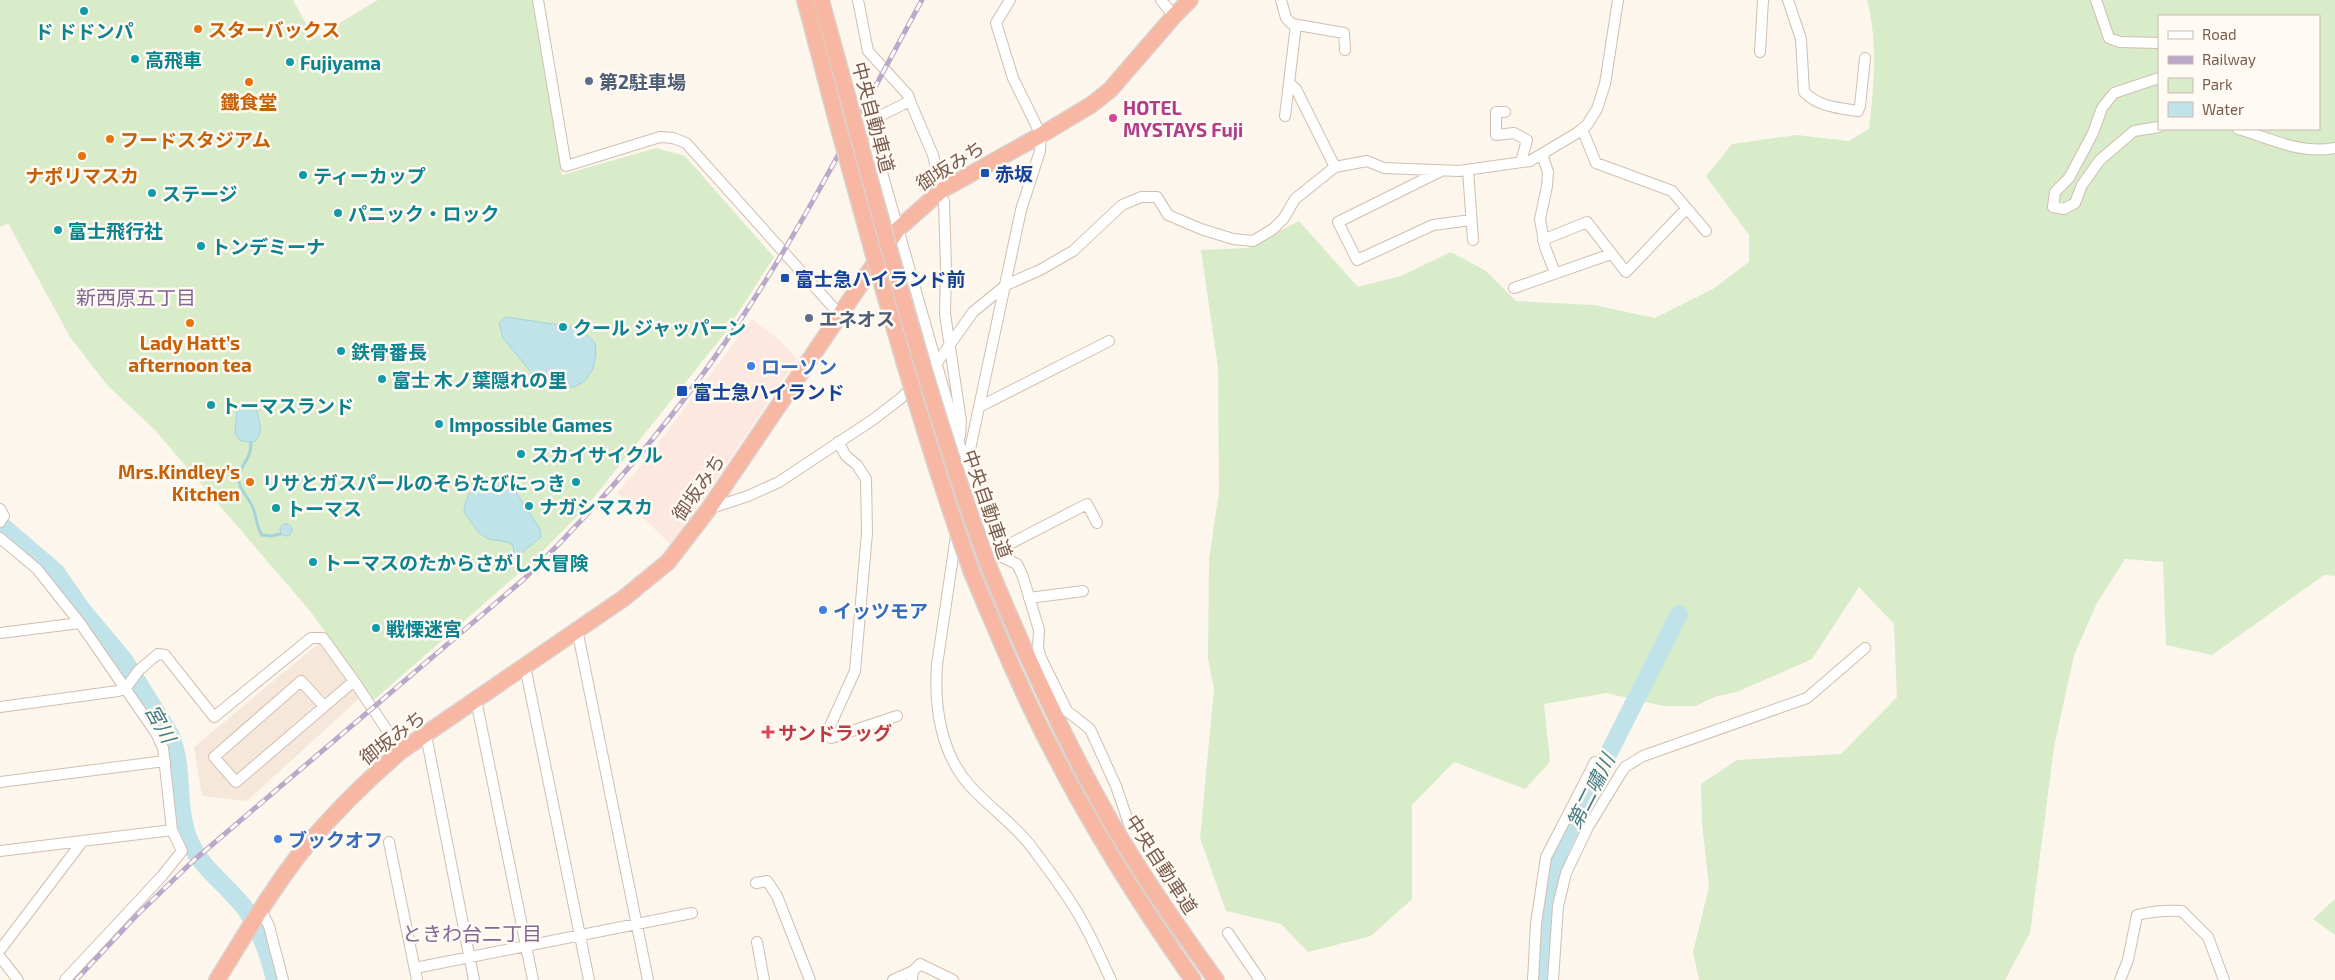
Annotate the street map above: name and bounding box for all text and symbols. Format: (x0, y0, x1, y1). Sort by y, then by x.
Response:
marker: ド ドドンパ (78, 5, 90, 17)
legend (2158, 15, 2320, 130)
place label: スターバックス (208, 18, 340, 41)
place label: ド ドドンパ (34, 19, 134, 42)
marker: スターバックス (192, 23, 204, 35)
text: Road (2202, 25, 2237, 43)
place label: 高飛車 (145, 48, 202, 71)
text: Railway (2202, 50, 2256, 68)
place label: Fujiyama (300, 51, 381, 75)
marker: 高飛車 (129, 53, 141, 65)
marker: Fujiyama (284, 56, 296, 68)
street label: 中央自動車道 (848, 59, 900, 175)
place label: 第2駐車場 (599, 70, 686, 93)
marker: 第2駐車場 (583, 75, 595, 87)
text: Park (2202, 75, 2233, 93)
marker: 鐵食堂 (243, 76, 255, 88)
place label: 鐵食堂 (220, 90, 278, 113)
place label: HOTEL MYSTAYS Fuji (1123, 96, 1243, 141)
text: Water (2202, 100, 2244, 118)
marker: HOTEL MYSTAYS Fuji (1107, 112, 1119, 124)
place label: フードスタジアム (120, 128, 271, 151)
marker: フードスタジアム (104, 133, 116, 145)
street label: 御坂みち (912, 135, 988, 195)
marker: ナポリマスカ (76, 150, 88, 162)
place label: 赤坂 (995, 162, 1033, 185)
place label: ナポリマスカ (25, 164, 139, 187)
place label: ティーカップ (313, 164, 426, 187)
marker: 赤坂 (979, 167, 991, 179)
marker: ティーカップ (297, 169, 309, 181)
place label: ステージ (162, 182, 238, 205)
marker: ステージ (146, 187, 158, 199)
place label: パニック・ロック (348, 202, 500, 225)
marker: パニック・ロック (332, 207, 344, 219)
place label: 富士飛行社 (68, 219, 163, 242)
marker: 富士飛行社 (52, 224, 64, 236)
place label: トンデミーナ (211, 235, 325, 258)
marker: トンデミーナ (195, 240, 207, 252)
place label: 富士急ハイランド前 (795, 267, 966, 290)
marker: 富士急ハイランド前 (779, 272, 791, 284)
district label: 新西原五丁目 (76, 285, 196, 309)
place label: エネオス (819, 307, 895, 330)
marker: エネオス (803, 312, 815, 324)
place label: クール ジャッパーン (573, 316, 746, 339)
marker: Lady Hatt’s afternoon tea (184, 317, 196, 329)
marker: クール ジャッパーン (557, 321, 569, 333)
place label: Lady Hatt’s afternoon tea (128, 331, 252, 376)
place label: 鉄骨番長 (351, 340, 427, 363)
marker: 鉄骨番長 (335, 345, 347, 357)
place label: ローソン (761, 355, 837, 378)
marker: ローソン (745, 360, 757, 372)
place label: 富士 木ノ葉隠れの里 (392, 368, 567, 391)
marker: 富士 木ノ葉隠れの里 (376, 373, 388, 385)
place label: 富士急ハイランド (693, 380, 845, 403)
marker: 富士急ハイランド (675, 384, 689, 398)
place label: トーマスランド (221, 394, 354, 417)
marker: トーマスランド (205, 399, 217, 411)
place label: Impossible Games (449, 413, 612, 436)
marker: Impossible Games (433, 418, 445, 430)
place label: スカイサイクル (531, 443, 663, 466)
street label: 中央自動車道 (959, 446, 1017, 562)
marker: スカイサイクル (515, 448, 527, 460)
street label: 御坂みち (667, 449, 729, 525)
place label: Mrs.Kindley’s Kitchen (118, 460, 240, 505)
place label: リサとガスパールのそらたびにっき (262, 471, 566, 494)
marker: Mrs.Kindley’s Kitchen (244, 476, 256, 488)
marker: リサとガスパールのそらたびにっき (570, 476, 582, 488)
place label: ナガシマスカ (539, 495, 653, 518)
place label: トーマス (286, 497, 362, 520)
marker: ナガシマスカ (523, 500, 535, 512)
marker: トーマス (270, 502, 282, 514)
place label: トーマスのたからさがし大冒険 (323, 551, 589, 574)
marker: トーマスのたからさがし大冒険 (307, 556, 319, 568)
place label: イッツモア (833, 599, 928, 622)
marker: イッツモア (817, 604, 829, 616)
place label: 戦慄迷宮 (386, 617, 462, 640)
marker: 戦慄迷宮 (370, 622, 382, 634)
water label: 宮川 (141, 700, 182, 748)
street label: 御坂みち (355, 705, 429, 769)
place label: サンドラッグ (778, 721, 892, 744)
marker: サンドラッグ (762, 726, 774, 738)
water label: 第二嘯川 (1561, 748, 1620, 832)
street label: 中央自動車道 (1121, 810, 1203, 918)
place label: ブックオフ (288, 828, 383, 851)
marker: ブックオフ (272, 833, 284, 845)
district label: ときわ台二丁目 (402, 921, 542, 945)

